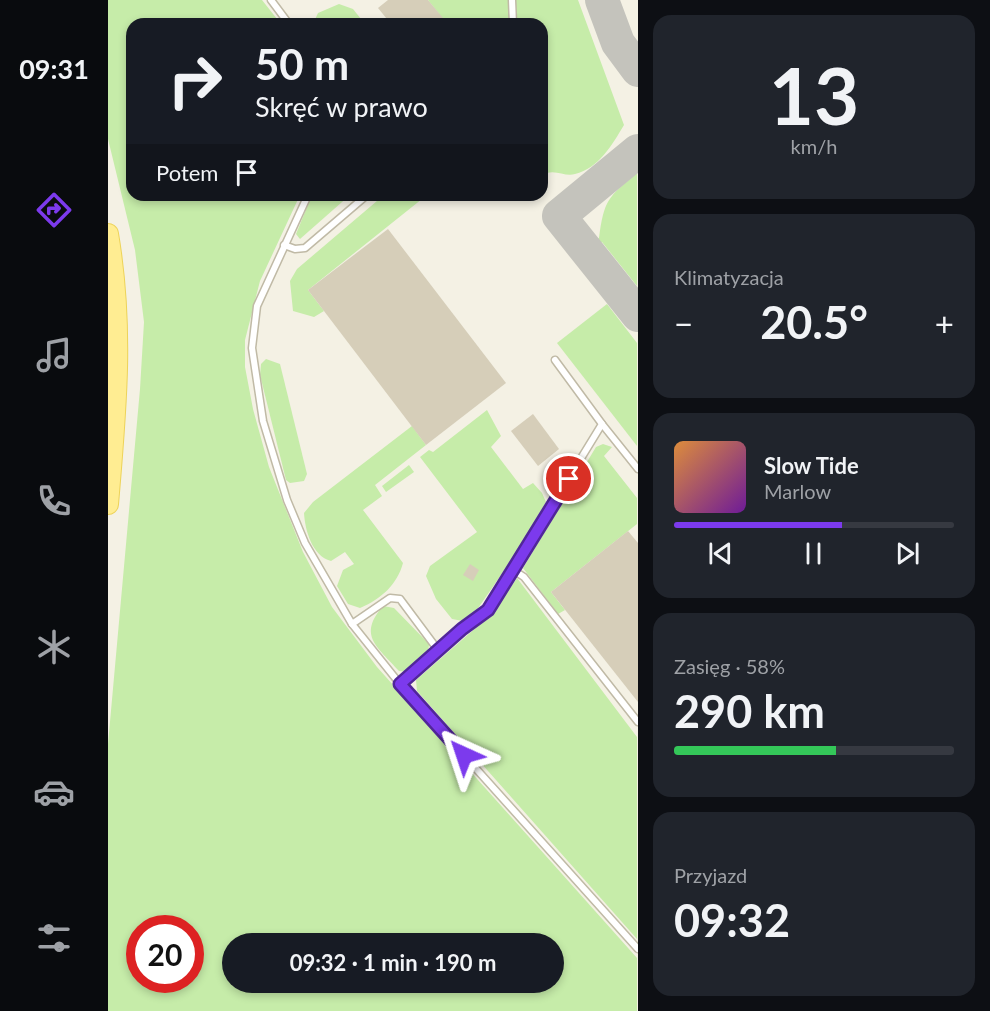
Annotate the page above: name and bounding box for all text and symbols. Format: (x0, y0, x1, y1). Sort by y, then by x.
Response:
text: 50 m (255, 39, 349, 89)
icon: right (156, 42, 234, 120)
text: 13 (769, 48, 859, 142)
text: 09:31 (19, 52, 89, 85)
text: Skręć w prawo (255, 90, 428, 123)
text: km/h (791, 134, 837, 158)
icon: arrive (230, 156, 263, 189)
text: Potem (156, 159, 218, 186)
icon: directions (33, 189, 75, 231)
text: Klimatyzacja (674, 265, 784, 289)
text: 20.5° (760, 295, 868, 349)
text: − (674, 303, 693, 343)
text: + (935, 303, 954, 343)
icon: music (33, 334, 75, 376)
text: Slow Tide (764, 452, 859, 479)
pin (543, 453, 594, 504)
icon: arrive (552, 462, 585, 495)
text: Marlow (764, 479, 831, 503)
icon: phone (33, 480, 75, 522)
icon: previous (704, 537, 737, 570)
icon: pause (797, 537, 830, 570)
icon: next (891, 537, 924, 570)
icon: climate (33, 626, 75, 668)
text: Zasięg · 58% (674, 654, 785, 678)
text: 290 km (674, 684, 825, 738)
position arrow (432, 723, 496, 787)
icon: car (33, 771, 75, 813)
text: Przyjazd (674, 863, 747, 887)
text: 09:32 (674, 893, 790, 947)
speed limit sign: 20 (126, 915, 204, 993)
icon: filters (33, 917, 75, 959)
text: 09:32 · 1 min · 190 m (290, 949, 496, 976)

